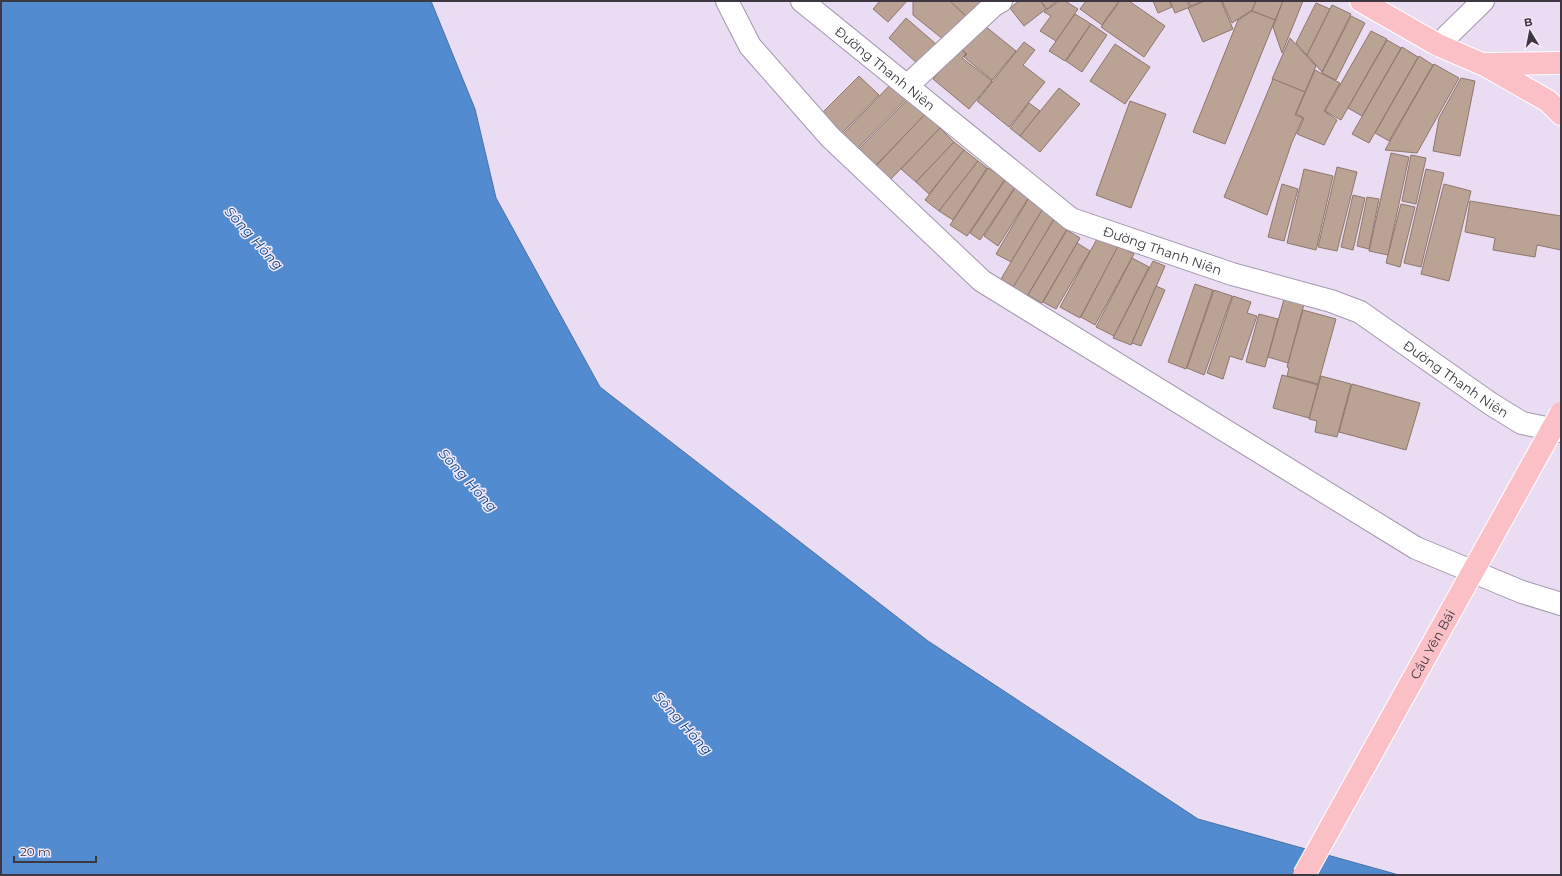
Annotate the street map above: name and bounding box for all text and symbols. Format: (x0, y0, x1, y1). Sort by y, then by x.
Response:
north arrow (1510, 12, 1550, 52)
text: B (1523, 15, 1534, 30)
street label: Đường Thanh Niên (832, 23, 938, 114)
water label: Sông Hồng (221, 203, 287, 273)
street label: Đường Thanh Niên (1101, 223, 1224, 278)
street label: Đường Thanh Niên (1400, 337, 1511, 421)
water label: Sông Hồng (435, 445, 501, 515)
street label: Cầu Yên Bái (1407, 607, 1458, 682)
water label: Sông Hồng (650, 688, 716, 758)
scale bar (14, 838, 96, 864)
text: 20 m (20, 844, 51, 859)

